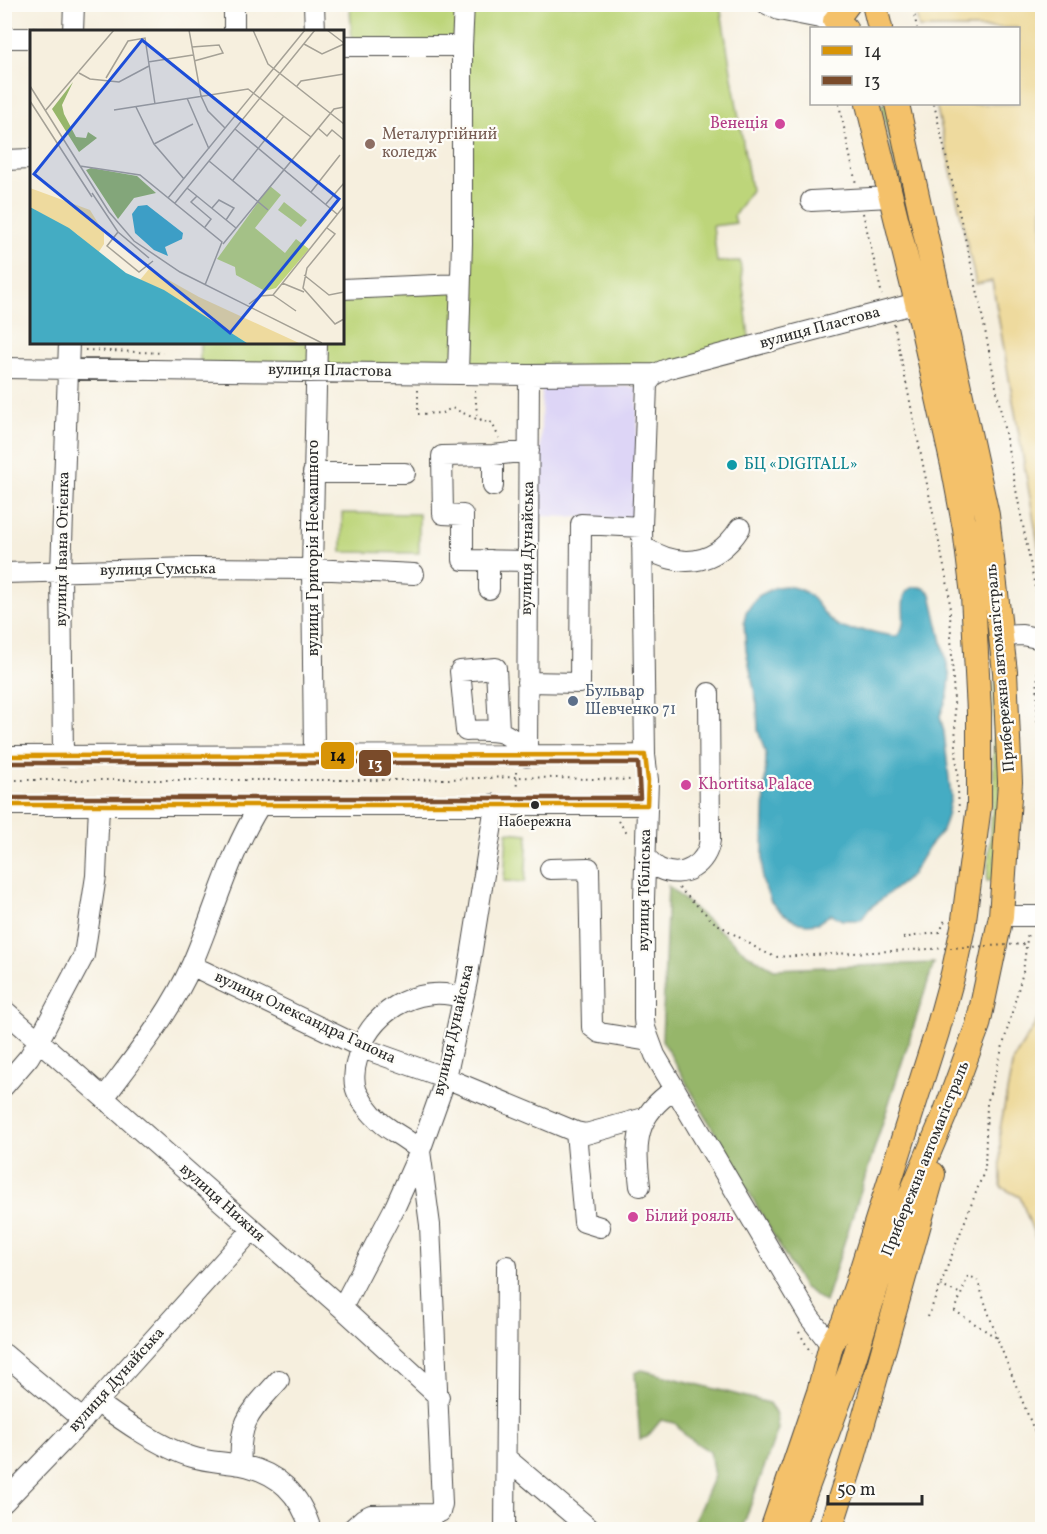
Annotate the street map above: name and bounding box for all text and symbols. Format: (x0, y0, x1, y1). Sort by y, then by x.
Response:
legend (810, 27, 1020, 105)
inset map (30, 30, 344, 344)
text: 14 (864, 40, 882, 65)
text: 13 (864, 70, 880, 95)
place label: Венеція (710, 113, 768, 135)
marker: Венеція (773, 117, 787, 131)
place label: Металургійний коледж (382, 124, 498, 164)
marker: Металургійний коледж (363, 137, 377, 151)
street label: вулиця Пластова (757, 301, 883, 355)
street label: вулиця Пластова (268, 359, 392, 383)
street label: вулиця Григорія Несмашного (303, 440, 325, 656)
place label: БЦ «DIGITALL» (744, 454, 858, 476)
marker: БЦ «DIGITALL» (725, 458, 739, 472)
street label: вулиця Івана Огієнка (51, 471, 75, 627)
street label: вулиця Дунайська (516, 481, 540, 615)
street label: вулиця Сумська (100, 558, 216, 582)
street label: Прибережна автомагістраль (981, 563, 1021, 773)
place label: Бульвар Шевченко 71 (585, 681, 676, 721)
marker: Бульвар Шевченко 71 (566, 694, 580, 708)
line badge: 14 (320, 741, 355, 770)
text: 14 (330, 746, 346, 768)
line badge: 13 (358, 749, 392, 777)
text: 13 (368, 754, 382, 776)
place label: Khortitsa Palace (698, 774, 812, 796)
marker: Khortitsa Palace (679, 778, 693, 792)
marker: Набережна (529, 799, 541, 811)
place label: Набережна (499, 813, 571, 832)
street label: вулиця Тбіліська (633, 828, 657, 952)
street label: вулиця Дунайська (428, 962, 480, 1098)
street label: вулиця Олександра Гапона (211, 966, 399, 1070)
street label: Прибережна автомагістраль (877, 1058, 975, 1260)
street label: вулиця Нижня (174, 1159, 270, 1247)
place label: Білий рояль (645, 1206, 734, 1228)
marker: Білий рояль (626, 1210, 640, 1224)
street label: вулиця Дунайська (64, 1323, 170, 1437)
scale bar (828, 1468, 922, 1506)
text: 50 m (837, 1478, 876, 1503)

